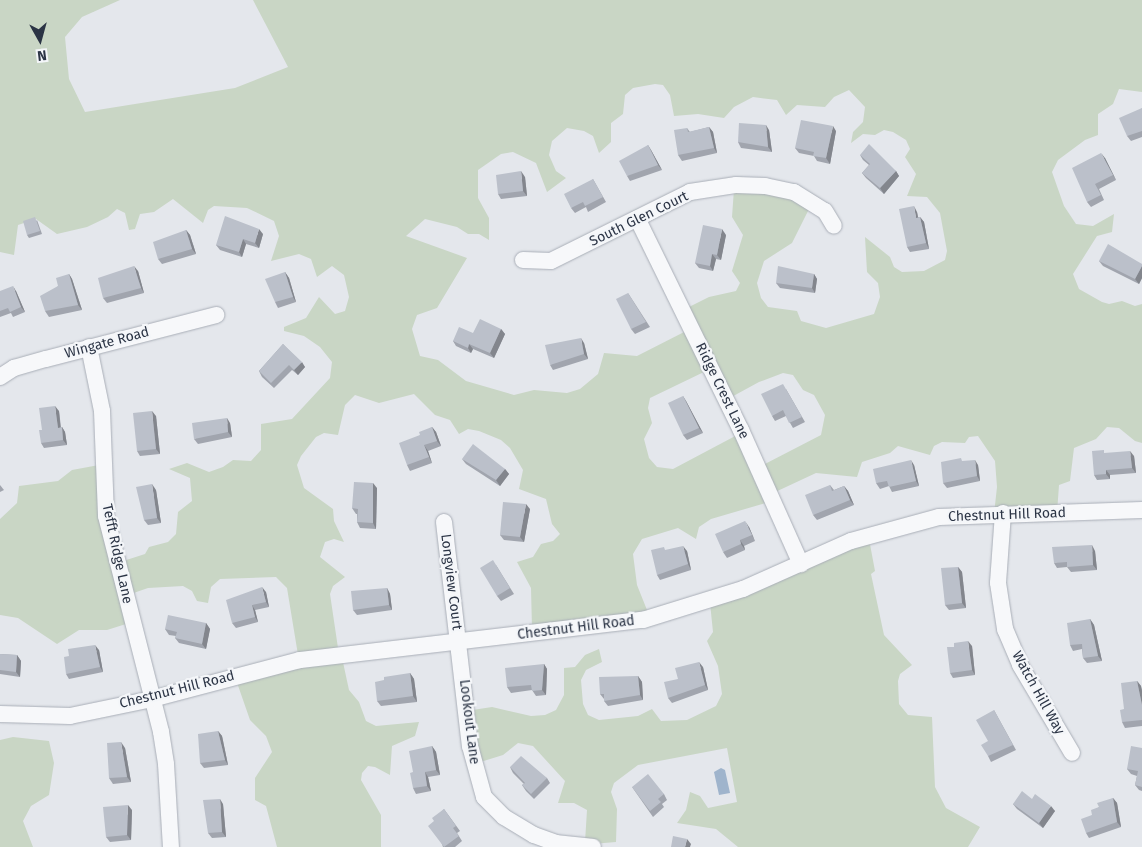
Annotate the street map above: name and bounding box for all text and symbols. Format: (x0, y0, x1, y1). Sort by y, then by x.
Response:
north arrow (15, 15, 65, 65)
text: N (36, 46, 48, 64)
street label: South Glen Court (587, 188, 691, 250)
street label: Wingate Road (63, 324, 151, 362)
street label: Ridge Crest Lane (691, 340, 753, 442)
street label: Tefft Ridge Lane (98, 503, 136, 605)
street label: Chestnut Hill Road (948, 505, 1066, 525)
street label: Longview Court (437, 533, 465, 631)
street label: Chestnut Hill Road (516, 612, 636, 644)
street label: Watch Hill Way (1008, 648, 1068, 738)
street label: Chestnut Hill Road (118, 668, 236, 712)
street label: Lookout Lane (455, 679, 483, 765)

